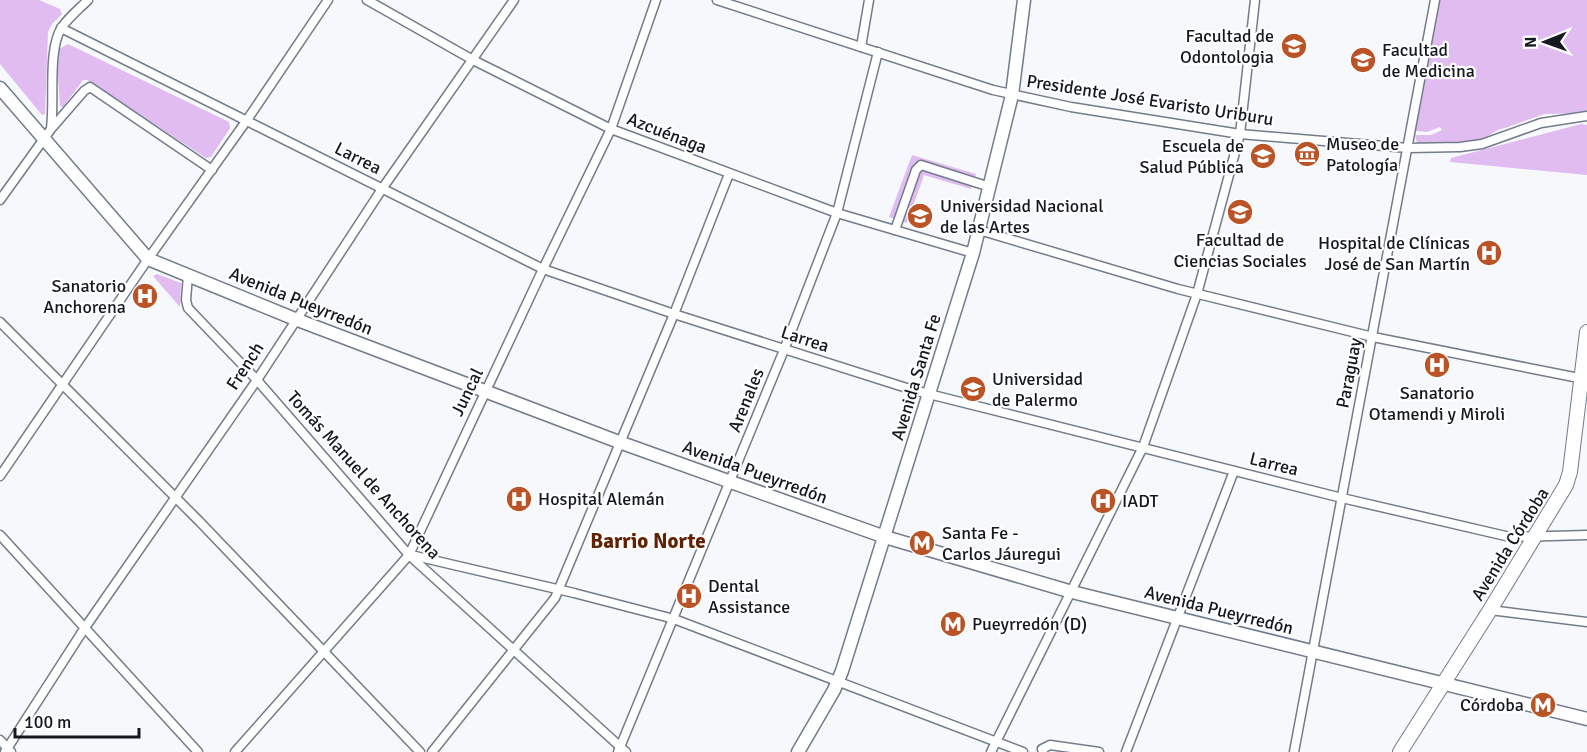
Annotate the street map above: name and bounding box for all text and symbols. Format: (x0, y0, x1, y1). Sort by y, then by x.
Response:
north arrow (1515, 12, 1575, 72)
place label: Facultad de Odontologia (1180, 25, 1274, 68)
school or university icon: Facultad de Odontologia (1279, 31, 1309, 61)
text: N (1521, 37, 1541, 48)
place label: Facultad de Medicina (1382, 39, 1475, 82)
school or university icon: Facultad de Medicina (1348, 45, 1378, 75)
street label: Presidente José Evaristo Uriburu (1025, 70, 1275, 130)
street label: Azcuénaga (624, 108, 710, 158)
place label: Museo de Patología (1326, 133, 1399, 176)
place label: Escuela de Salud Pública (1139, 135, 1244, 178)
street label: Larrea (331, 137, 385, 179)
museum icon: Museo de Patología (1292, 139, 1322, 169)
school or university icon: Escuela de Salud Pública (1248, 141, 1278, 171)
place label: Universidad Nacional de las Artes (940, 195, 1103, 238)
school or university icon: Facultad de Ciencias Sociales (1225, 197, 1255, 227)
school or university icon: Universidad Nacional de las Artes (905, 201, 935, 231)
place label: Facultad de Ciencias Sociales (1173, 229, 1307, 272)
place label: Hospital de Clínicas José de San Martín (1318, 232, 1470, 275)
hospital icon: Hospital de Clínicas José de San Martín (1474, 238, 1504, 268)
street label: Avenida Pueyrredón (226, 262, 376, 340)
place label: Sanatorio Anchorena (43, 275, 126, 318)
hospital icon: Sanatorio Anchorena (130, 281, 160, 311)
street label: Avenida Santa Fe (886, 311, 946, 443)
street label: Larrea (778, 321, 832, 357)
street label: Paraguay (1331, 335, 1367, 410)
street label: French (222, 338, 268, 394)
hospital icon: Sanatorio Otamendi y Miroli (1422, 350, 1452, 380)
street label: Juncal (446, 364, 488, 420)
street label: Arenales (723, 365, 769, 435)
place label: Universidad de Palermo (992, 368, 1083, 411)
school or university icon: Universidad de Palermo (958, 374, 988, 404)
place label: Sanatorio Otamendi y Miroli (1369, 382, 1505, 425)
street label: Tomás Manuel de Anchorena (283, 386, 445, 564)
street label: Avenida Pueyrredón (680, 436, 830, 508)
street label: Larrea (1247, 447, 1301, 481)
street label: Avenida Córdoba (1466, 483, 1554, 605)
hospital icon: Hospital Alemán (504, 484, 534, 514)
hospital icon: IADT (1088, 486, 1118, 516)
place label: Hospital Alemán (538, 488, 665, 510)
place label: IADT (1122, 490, 1159, 512)
place label: Santa Fe - Carlos Jáuregui (942, 522, 1061, 565)
district label: Barrio Norte (590, 528, 706, 554)
metro station icon: Santa Fe - Carlos Jáuregui (907, 528, 937, 558)
place label: Dental Assistance (708, 575, 790, 618)
hospital icon: Dental Assistance (674, 581, 704, 611)
street label: Avenida Pueyrredón (1142, 581, 1296, 639)
metro station icon: Pueyrredón (D) (938, 609, 968, 639)
place label: Pueyrredón (D) (972, 613, 1087, 635)
metro station icon: Córdoba (1528, 690, 1558, 720)
place label: Córdoba (1460, 694, 1524, 716)
scale bar (15, 701, 140, 739)
text: 100 m (24, 711, 71, 733)

